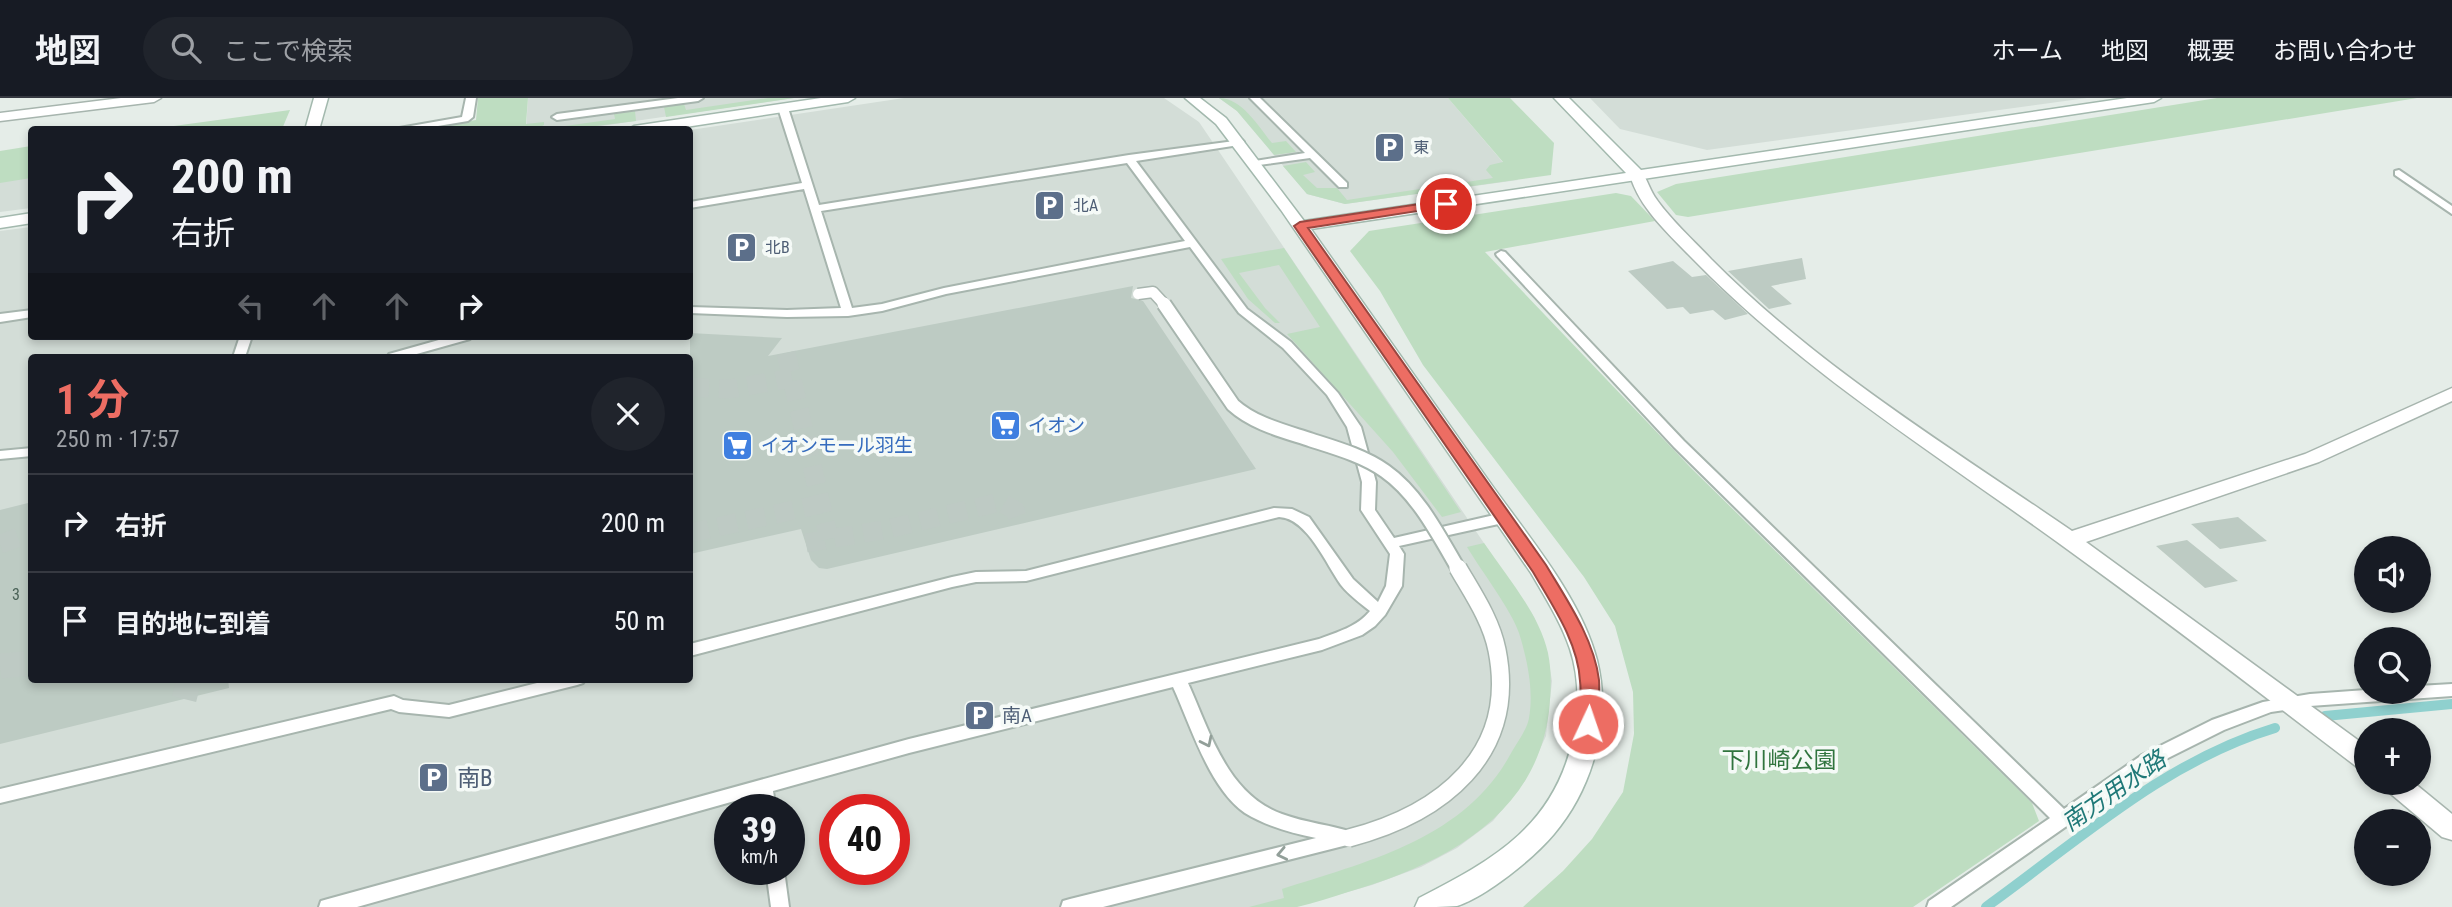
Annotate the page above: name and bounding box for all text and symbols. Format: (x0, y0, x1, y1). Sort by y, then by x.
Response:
search box (143, 17, 633, 80)
icon: search (167, 29, 205, 67)
text: 地図 (35, 31, 101, 70)
text: ここで検索 (223, 36, 353, 66)
text: ホーム (1992, 37, 2063, 65)
text: 地図 (2101, 37, 2149, 65)
text: 概要 (2187, 37, 2235, 65)
text: お問い合わせ (2273, 37, 2417, 65)
parking icon: 東 (1373, 130, 1407, 164)
place label: 東 (1413, 138, 1429, 157)
text: 200 m (171, 148, 293, 205)
icon: right (56, 154, 147, 245)
pin (1416, 174, 1476, 234)
icon: arrive (1427, 185, 1465, 223)
parking icon: 北A (1033, 188, 1067, 222)
place label: 北A (1073, 196, 1098, 215)
text: 右折 (171, 214, 235, 252)
parking icon: 北B (725, 230, 759, 264)
place label: 北B (765, 238, 790, 257)
icon: left (232, 287, 270, 325)
icon: ahead (305, 287, 343, 325)
icon: ahead (378, 287, 416, 325)
icon: right (451, 287, 489, 325)
text: 1 分 (56, 375, 129, 424)
button: close (591, 377, 665, 451)
supermarket icon: イオン (988, 408, 1022, 442)
place label: イオン (1028, 414, 1085, 437)
text: 250 m · 17:57 (56, 426, 180, 453)
supermarket icon: イオンモール羽生 (721, 428, 755, 462)
place label: イオンモール羽生 (761, 434, 913, 457)
icon: right (56, 504, 94, 542)
text: 200 m (601, 508, 665, 538)
text: 右折 (115, 511, 167, 541)
map controls (2354, 536, 2431, 886)
button: sound (2354, 536, 2431, 613)
house number: 3 (12, 585, 20, 604)
icon: arrive (56, 602, 94, 640)
text: 50 m (614, 606, 665, 636)
text: 目的地に到着 (115, 609, 271, 639)
button: search (2354, 627, 2431, 704)
position arrow (1551, 687, 1625, 761)
parking icon: 南A (962, 698, 996, 732)
place label: 南A (1002, 704, 1032, 727)
button: + (2354, 718, 2431, 795)
one-way arrow (1199, 735, 1213, 747)
water label: 南方用水路 (2057, 744, 2173, 837)
park label: 下川崎公園 (1722, 747, 1837, 774)
parking icon: 南B (417, 761, 451, 795)
place label: 南B (457, 765, 493, 792)
speed limit sign: 40 (819, 794, 910, 885)
button: − (2354, 809, 2431, 886)
text: 39 (742, 810, 777, 851)
one-way arrow (1277, 845, 1289, 860)
text: km/h (741, 846, 778, 867)

